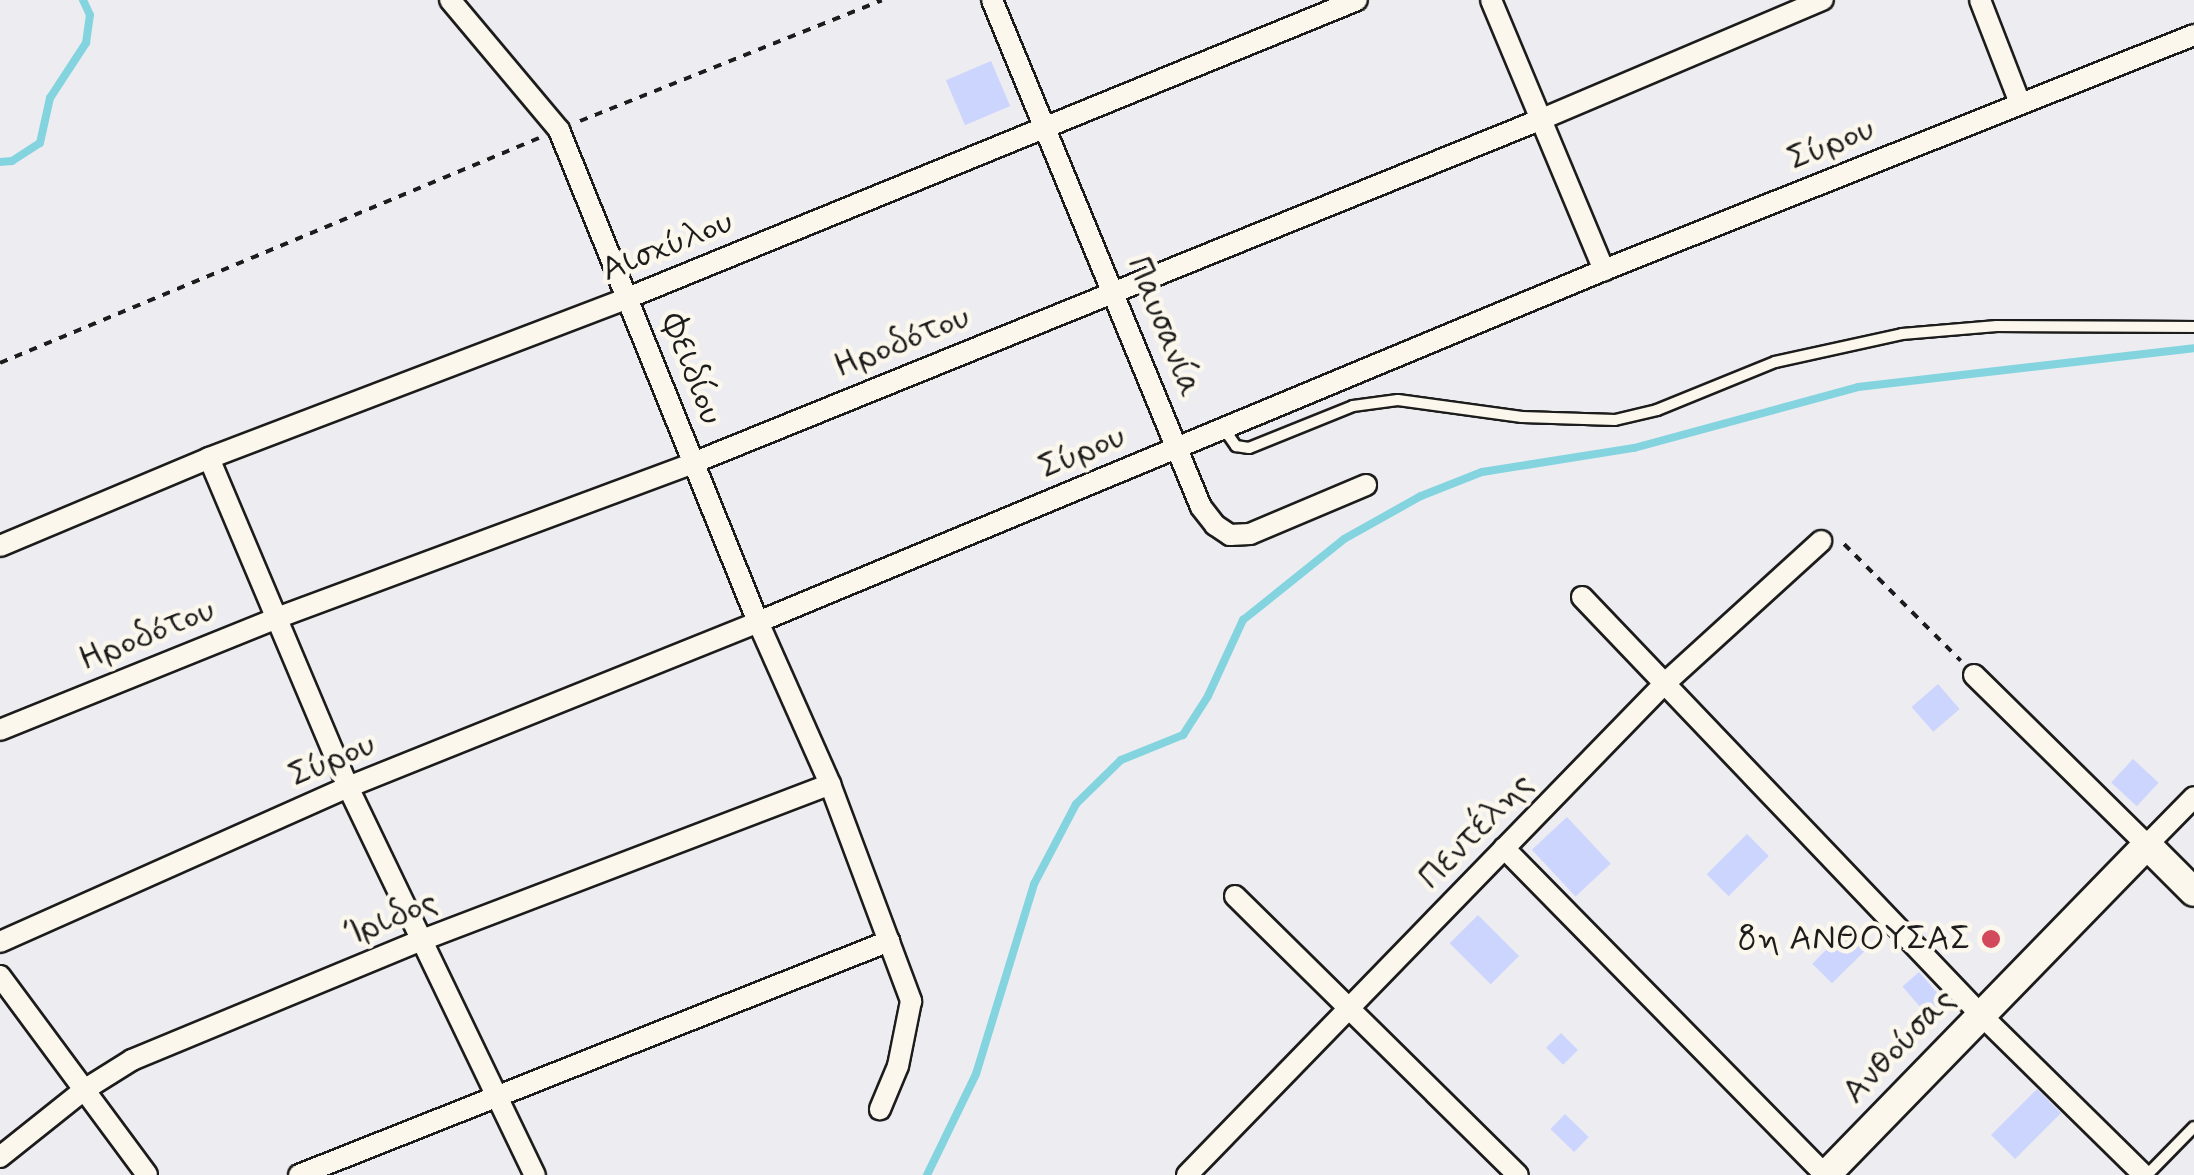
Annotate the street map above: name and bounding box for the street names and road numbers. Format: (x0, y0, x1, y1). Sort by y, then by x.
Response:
street label: Σύρου (1782, 108, 1880, 180)
street label: Αισχύλου (595, 201, 739, 291)
street label: Παυσανία (1117, 251, 1211, 403)
street label: Ηροδότου (828, 296, 976, 388)
street label: Φειδίου (652, 308, 732, 430)
street label: Σύρου (1033, 415, 1131, 489)
street label: Ηροδότου (73, 589, 221, 681)
street label: Σύρου (283, 723, 381, 797)
street label: Πεντέλης (1410, 764, 1542, 898)
street label: Ίριδος (339, 881, 443, 955)
street label: Ανθούσας (1834, 979, 1964, 1113)

